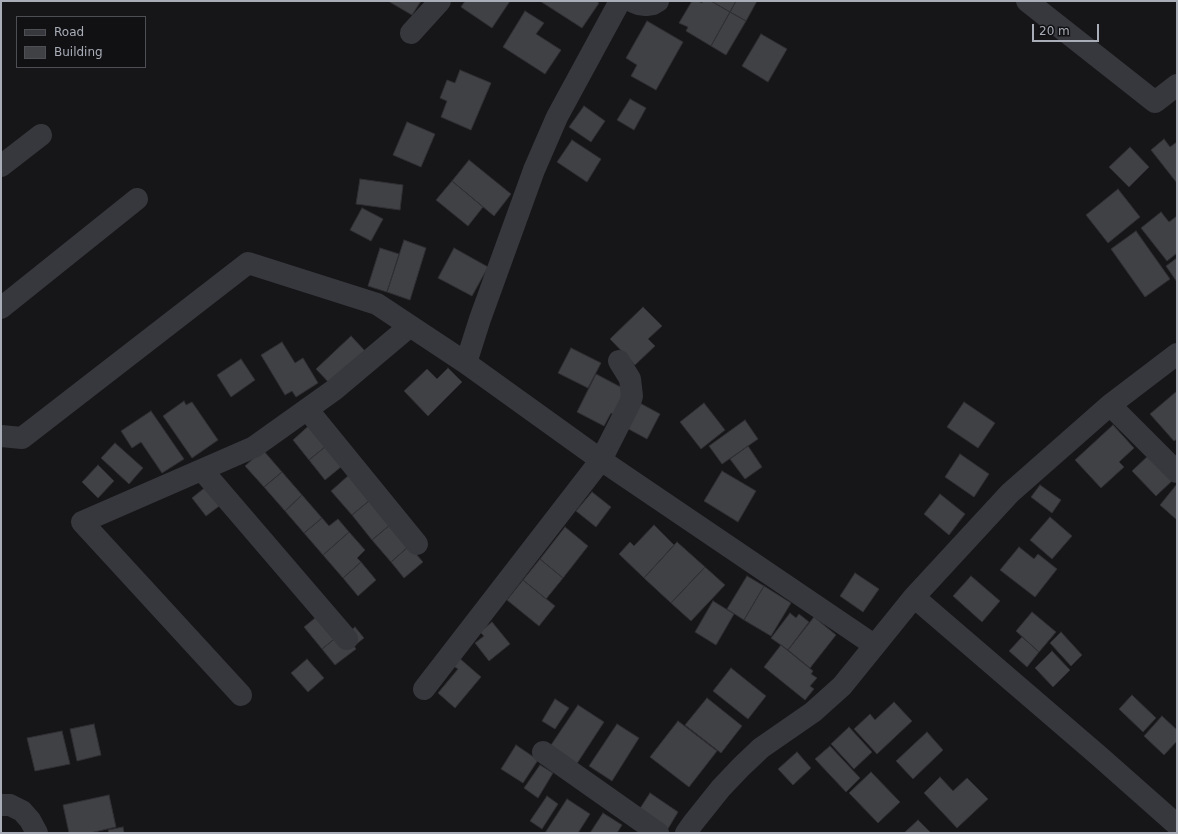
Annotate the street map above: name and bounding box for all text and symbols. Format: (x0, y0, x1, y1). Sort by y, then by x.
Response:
legend (16, 16, 146, 68)
scale bar (1034, 16, 1101, 42)
text: 20 m (1039, 24, 1070, 38)
text: Road (54, 25, 84, 39)
text: Building (54, 45, 103, 59)

